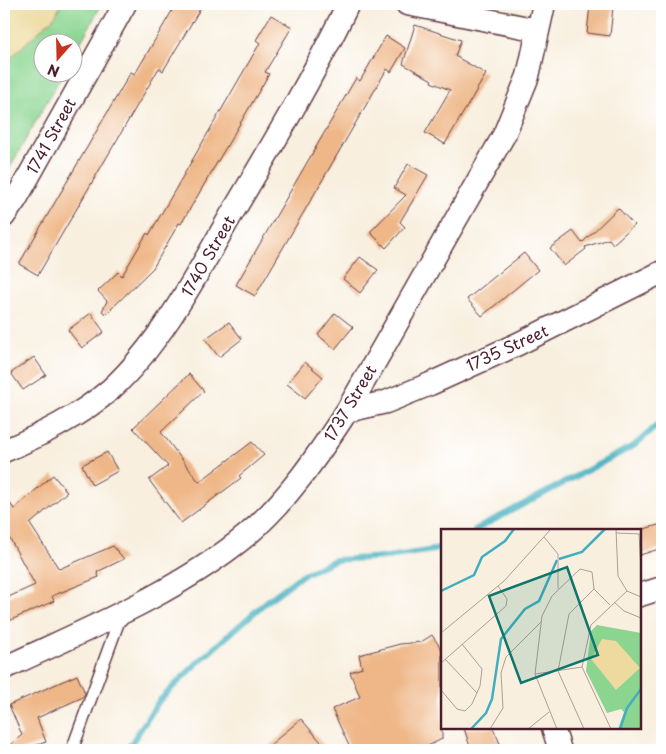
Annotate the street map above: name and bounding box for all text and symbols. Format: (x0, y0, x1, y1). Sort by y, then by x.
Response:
north arrow (32, 32, 82, 82)
text: N (45, 59, 62, 82)
street label: 1741 Street (19, 93, 81, 178)
street label: 1740 Street (174, 210, 240, 300)
street label: 1735 Street (462, 318, 551, 377)
street label: 1737 Street (317, 360, 381, 445)
inset map (441, 529, 641, 729)

